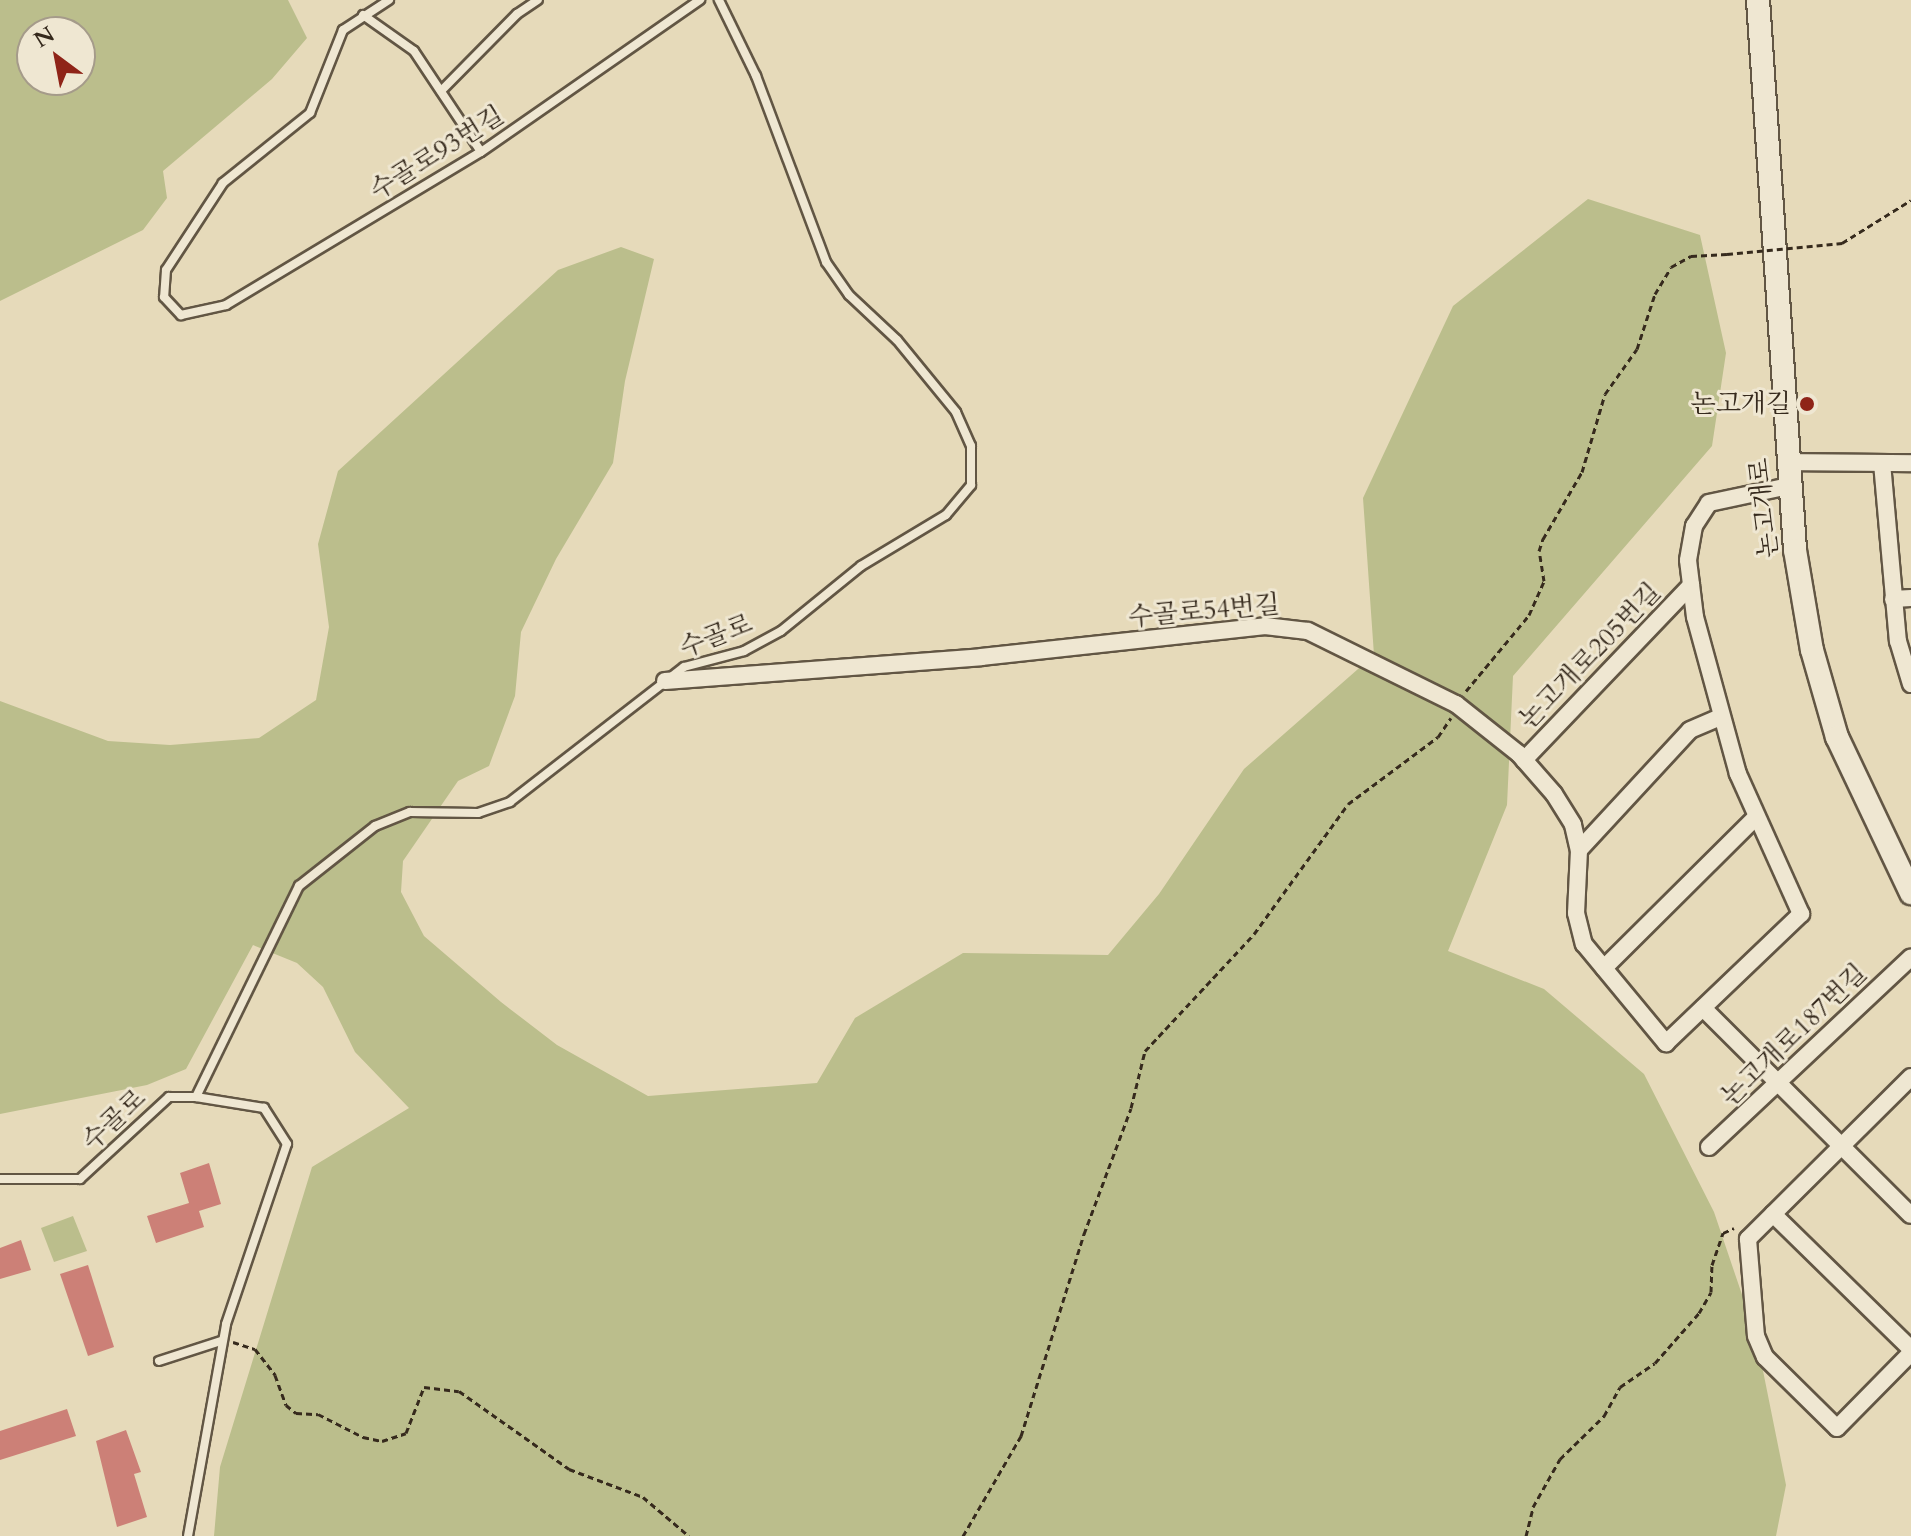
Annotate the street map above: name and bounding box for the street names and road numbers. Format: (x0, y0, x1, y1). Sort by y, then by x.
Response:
street label: 수골로93번길 (364, 99, 510, 207)
street label: 논고개로 (1743, 456, 1785, 560)
street label: 논고개로205번길 (1513, 577, 1667, 735)
street label: 수골로54번길 (1127, 589, 1281, 633)
street label: 수골로 (675, 608, 757, 664)
street label: 논고개로187번길 (1715, 958, 1873, 1112)
street label: 수골로 (76, 1083, 152, 1157)

